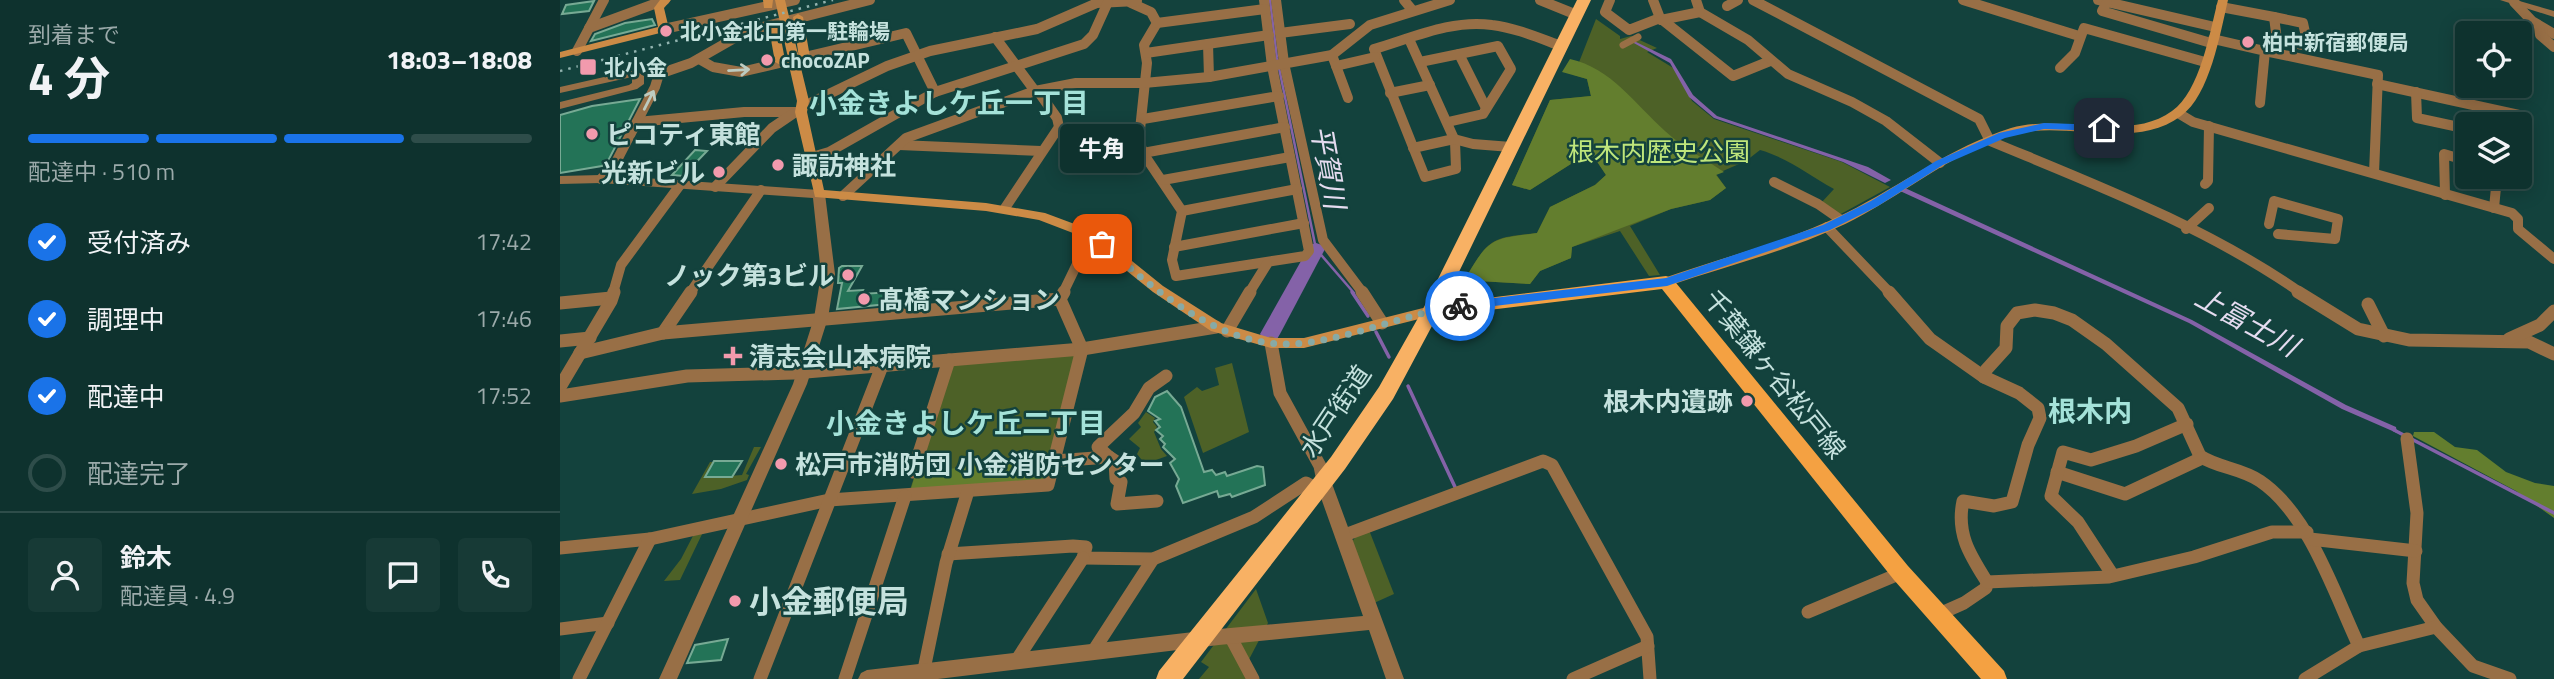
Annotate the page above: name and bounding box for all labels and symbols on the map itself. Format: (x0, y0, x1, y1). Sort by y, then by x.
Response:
place label: 北小金北口第一駐輪場 (680, 15, 890, 47)
marker: 北小金北口第一駐輪場 (658, 23, 674, 39)
place label: 柏中新宿郵便局 (2262, 26, 2409, 58)
marker: 柏中新宿郵便局 (2240, 34, 2256, 50)
place label: chocoZAP (781, 44, 870, 76)
place label: 北小金 (604, 51, 667, 83)
marker: chocoZAP (759, 52, 775, 68)
marker: 北小金 (578, 57, 598, 77)
one-way arrow (727, 63, 750, 76)
district label: 小金きよしケ丘一丁目 (809, 81, 1089, 124)
one-way arrow (642, 90, 656, 111)
pin (2074, 98, 2134, 158)
place label: ピコティ東館 (606, 115, 760, 154)
water label: 平賀川 (1301, 122, 1358, 215)
callout: 牛角 (1060, 125, 1144, 174)
marker: ピコティ東館 (584, 126, 600, 142)
park label: 根木内歴史公園 (1568, 132, 1750, 171)
place label: 諏訪神社 (792, 146, 896, 185)
place label: 光新ビル (601, 153, 705, 192)
marker: 諏訪神社 (770, 157, 786, 173)
marker: 光新ビル (711, 164, 727, 180)
pin (1072, 214, 1132, 274)
place label: ノック第3ビル (664, 256, 834, 295)
marker: ノック第3ビル (840, 267, 856, 283)
courier (1425, 271, 1495, 341)
water label: 上富士川 (2188, 275, 2309, 368)
place label: 髙橋マンション (878, 280, 1060, 319)
street label: 千葉鎌ヶ谷松戸線 (1694, 281, 1856, 467)
marker: 髙橋マンション (856, 291, 872, 307)
place label: 清志会山本病院 (749, 337, 931, 376)
marker: 清志会山本病院 (723, 346, 743, 366)
street label: 水戸街道 (1290, 357, 1380, 465)
place label: 根木内遺跡 (1603, 382, 1733, 421)
district label: 根木内 (2048, 389, 2132, 432)
marker: 根木内遺跡 (1739, 393, 1755, 409)
district label: 小金きよしケ丘二丁目 (826, 401, 1106, 444)
place label: 松戸市消防団 小金消防センター (795, 445, 1165, 484)
marker: 松戸市消防団 小金消防センター (773, 456, 789, 472)
place label: 小金郵便局 (749, 577, 909, 625)
marker: 小金郵便局 (727, 593, 743, 609)

